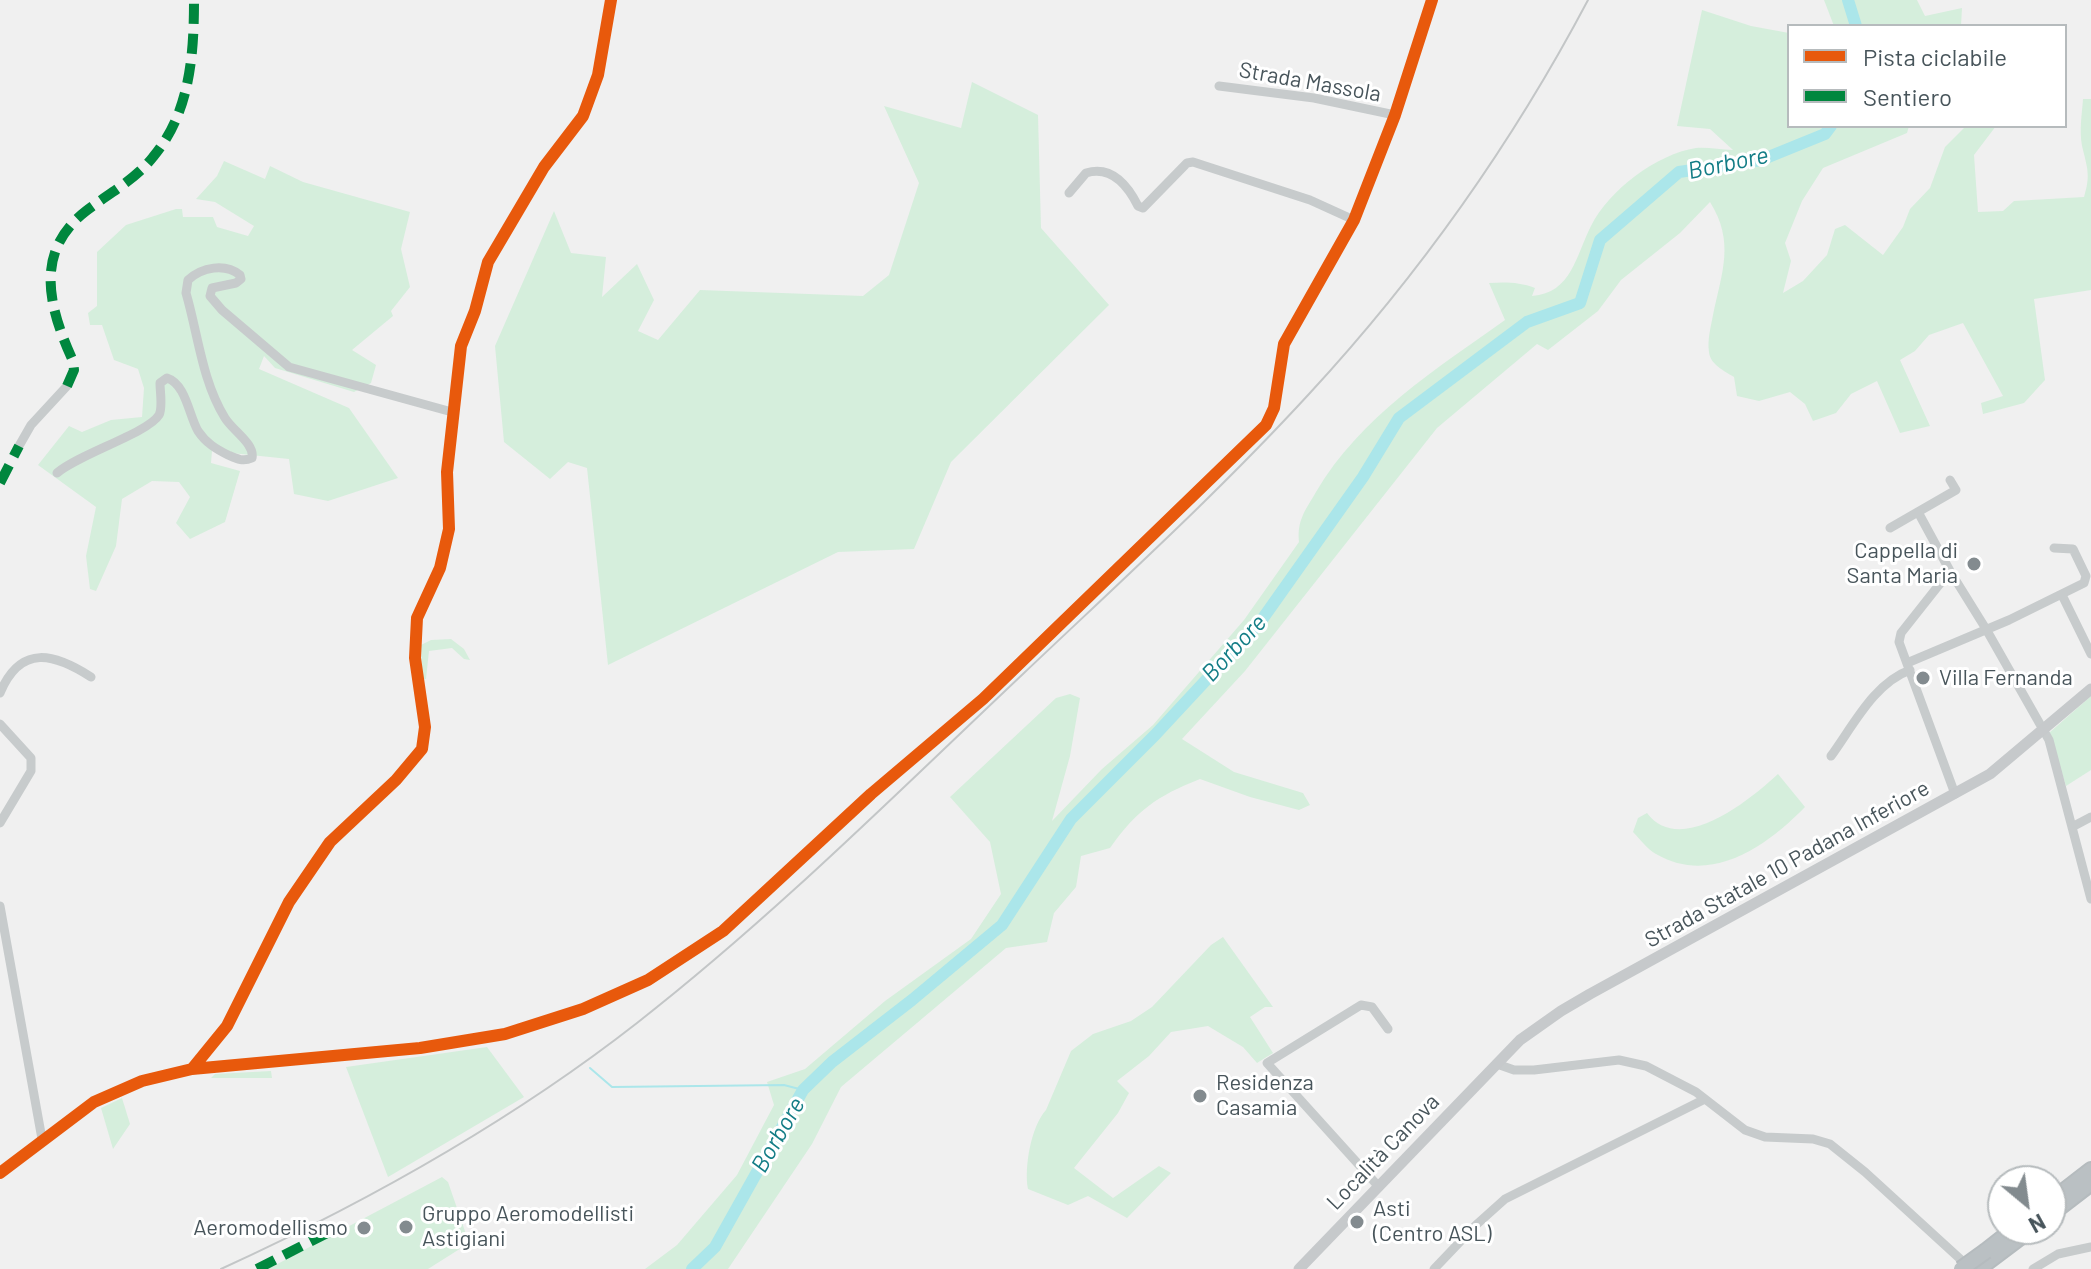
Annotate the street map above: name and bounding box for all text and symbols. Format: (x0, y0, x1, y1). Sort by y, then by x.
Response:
legend (1787, 24, 2067, 128)
text: Pista ciclabile (1863, 42, 2007, 71)
street label: Strada Massola (1237, 57, 1383, 107)
text: Sentiero (1863, 82, 1952, 111)
water label: Borbore (1685, 140, 1771, 186)
place label: Cappella di Santa Maria (1847, 538, 1958, 590)
marker: Cappella di Santa Maria (1965, 555, 1983, 573)
water label: Borbore (1196, 608, 1272, 688)
place label: Villa Fernanda (1939, 665, 2073, 691)
marker: Villa Fernanda (1914, 669, 1932, 687)
street label: Strada Statale 10 Padana Inferiore (1640, 775, 1934, 953)
place label: Residenza Casamia (1216, 1070, 1314, 1122)
marker: Residenza Casamia (1191, 1087, 1209, 1105)
street label: Località Canova (1321, 1089, 1445, 1215)
water label: Borbore (745, 1092, 811, 1178)
north arrow (1987, 1165, 2067, 1245)
place label: Asti (Centro ASL) (1373, 1196, 1492, 1248)
place label: Gruppo Aeromodellisti Astigiani (422, 1201, 634, 1252)
text: N (2025, 1209, 2050, 1239)
marker: Asti (Centro ASL) (1348, 1213, 1366, 1231)
place label: Aeromodellismo (193, 1215, 348, 1241)
marker: Gruppo Aeromodellisti Astigiani (397, 1218, 415, 1236)
marker: Aeromodellismo (355, 1219, 373, 1237)

